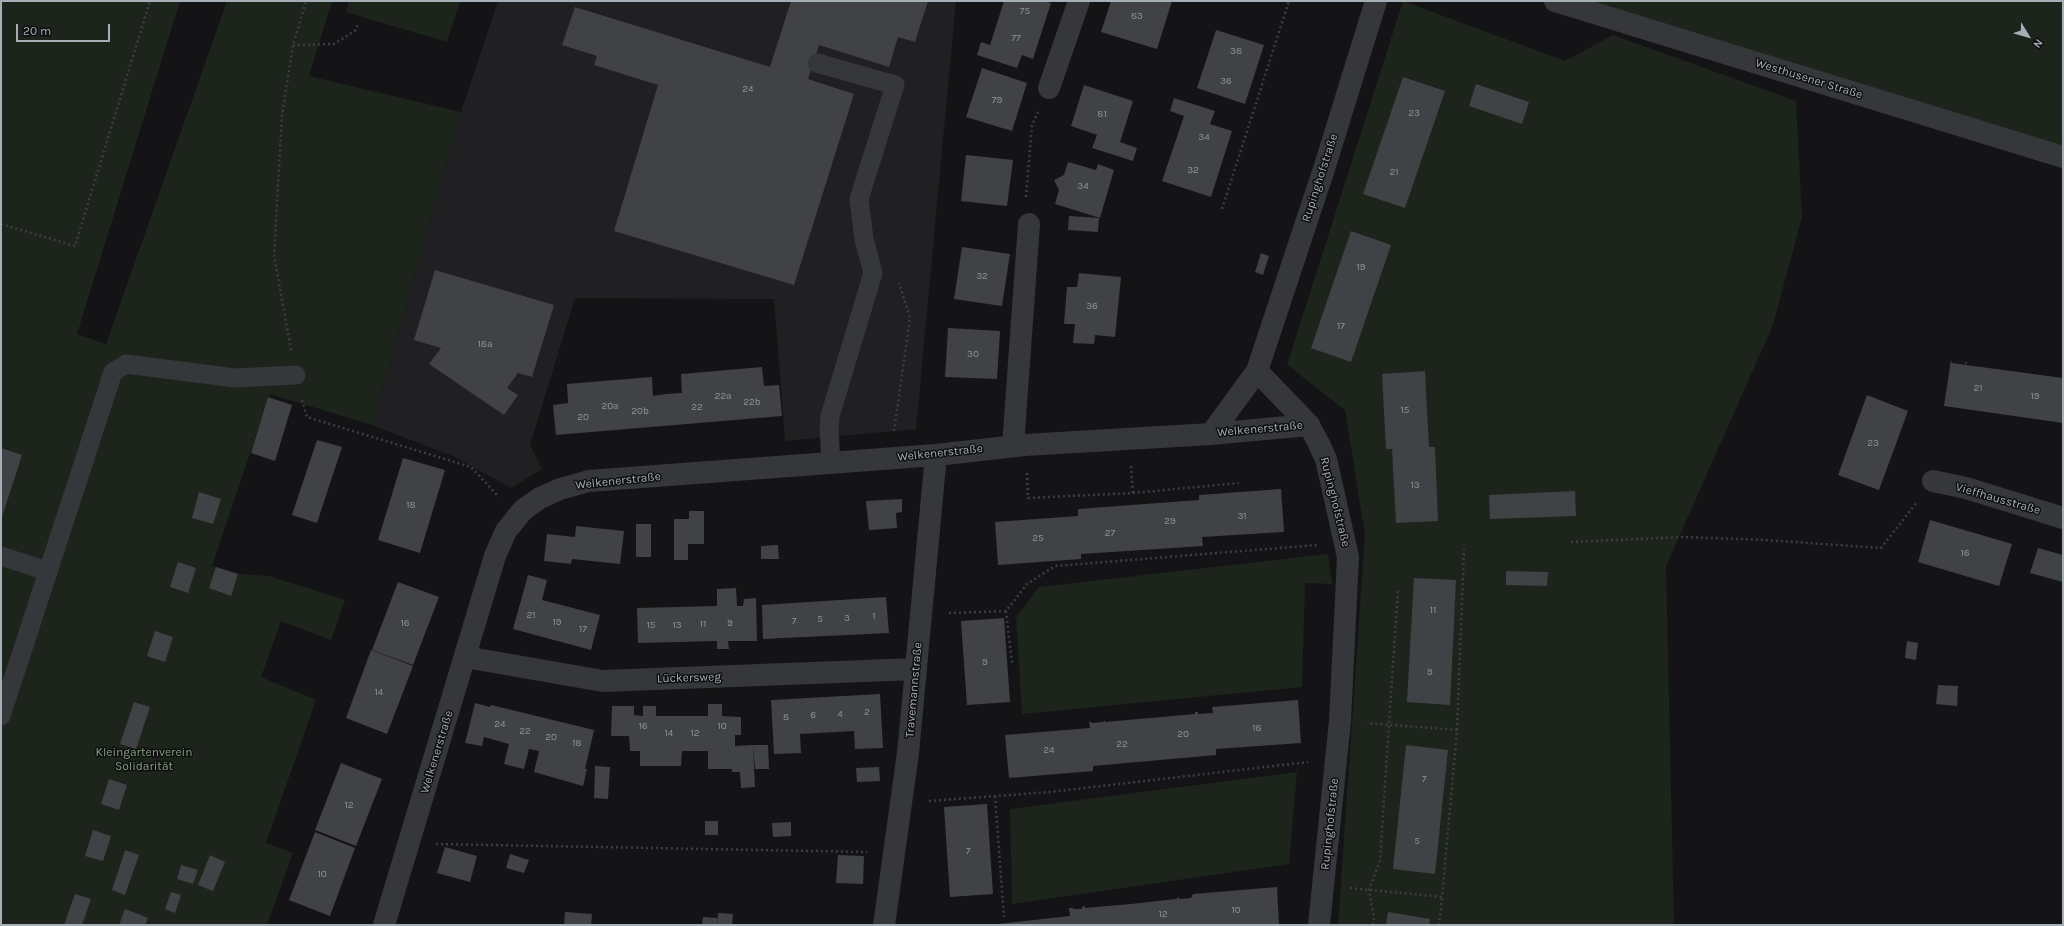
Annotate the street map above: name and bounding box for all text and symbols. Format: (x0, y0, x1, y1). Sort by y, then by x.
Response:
house number: 75 (1020, 5, 1030, 17)
house number: 83 (1131, 10, 1143, 22)
scale bar (18, 16, 112, 42)
north arrow (2008, 16, 2048, 56)
text: 20 m (23, 24, 51, 38)
house number: 77 (1011, 32, 1021, 44)
text: N (2030, 36, 2046, 51)
house number: 38 (1230, 45, 1242, 57)
street label: Westhusener Straße (1754, 56, 1864, 102)
house number: 36 (1220, 75, 1232, 87)
house number: 24 (742, 83, 754, 95)
house number: 79 (992, 94, 1002, 106)
house number: 23 (1408, 107, 1420, 119)
house number: 81 (1097, 108, 1107, 120)
house number: 34 (1198, 131, 1210, 143)
street label: Rupinghofstraße (1299, 132, 1341, 224)
house number: 32 (1187, 164, 1199, 176)
house number: 21 (1389, 166, 1399, 178)
house number: 34 (1077, 180, 1089, 192)
house number: 19 (1356, 261, 1366, 273)
house number: 32 (976, 270, 988, 282)
house number: 36 (1086, 300, 1098, 312)
house number: 17 (1337, 320, 1345, 332)
house number: 18a (478, 338, 492, 350)
house number: 30 (967, 348, 979, 360)
house number: 21 (1973, 382, 1983, 394)
house number: 22a (714, 390, 732, 402)
house number: 19 (2030, 390, 2040, 402)
house number: 22b (743, 396, 761, 408)
house number: 20a (601, 400, 619, 412)
house number: 22 (691, 401, 703, 413)
house number: 15 (1401, 404, 1409, 416)
house number: 20b (631, 405, 649, 417)
house number: 20 (577, 411, 589, 423)
street label: Welkenerstraße (1217, 418, 1303, 440)
house number: 23 (1867, 437, 1879, 449)
street label: Welkenerstraße (897, 441, 983, 465)
street label: Rupinghofstraße (1317, 456, 1353, 548)
street label: Welkenerstraße (575, 469, 661, 493)
house number: 13 (1410, 479, 1420, 491)
street label: Vieffhausstraße (1954, 480, 2042, 518)
house number: 18 (406, 499, 416, 511)
house number: 31 (1237, 510, 1247, 522)
house number: 29 (1164, 515, 1176, 527)
house number: 27 (1105, 527, 1115, 539)
house number: 25 (1032, 532, 1044, 544)
house number: 16 (1960, 547, 1970, 559)
house number: 11 (1430, 604, 1436, 616)
house number: 21 (526, 609, 536, 621)
house number: 1 (872, 610, 876, 622)
house number: 3 (844, 612, 850, 624)
house number: 5 (817, 613, 823, 625)
house number: 7 (792, 615, 796, 627)
house number: 19 (552, 616, 562, 628)
house number: 16 (400, 617, 410, 629)
house number: 9 (727, 617, 733, 629)
house number: 11 (700, 618, 706, 630)
house number: 15 (647, 619, 655, 631)
house number: 13 (672, 619, 682, 631)
house number: 17 (579, 623, 587, 635)
street label: Travemannstraße (903, 642, 925, 738)
house number: 9 (982, 656, 988, 668)
house number: 9 (1427, 666, 1433, 678)
street label: Lückersweg (657, 670, 721, 686)
house number: 14 (375, 686, 383, 698)
house number: 2 (864, 706, 870, 718)
house number: 4 (837, 708, 843, 720)
street label: Welkenerstraße (418, 709, 456, 795)
house number: 6 (810, 709, 816, 721)
house number: 8 (783, 711, 789, 723)
house number: 24 (494, 718, 506, 730)
house number: 16 (638, 720, 648, 732)
house number: 10 (717, 720, 727, 732)
house number: 18 (1252, 722, 1262, 734)
house number: 22 (519, 725, 531, 737)
house number: 14 (665, 727, 673, 739)
house number: 12 (690, 727, 700, 739)
house number: 20 (1177, 728, 1189, 740)
house number: 20 (545, 731, 557, 743)
house number: 18 (572, 737, 582, 749)
house number: 22 (1116, 738, 1128, 750)
house number: 24 (1043, 744, 1055, 756)
park label: Kleingartenverein Solidarität (96, 746, 192, 774)
house number: 7 (1422, 773, 1426, 785)
street label: Rupinghofstraße (1318, 777, 1342, 871)
house number: 12 (344, 799, 354, 811)
house number: 5 (1414, 835, 1420, 847)
house number: 7 (966, 845, 970, 857)
house number: 10 (317, 868, 327, 880)
house number: 10 (1231, 904, 1241, 916)
house number: 12 (1158, 908, 1168, 920)

